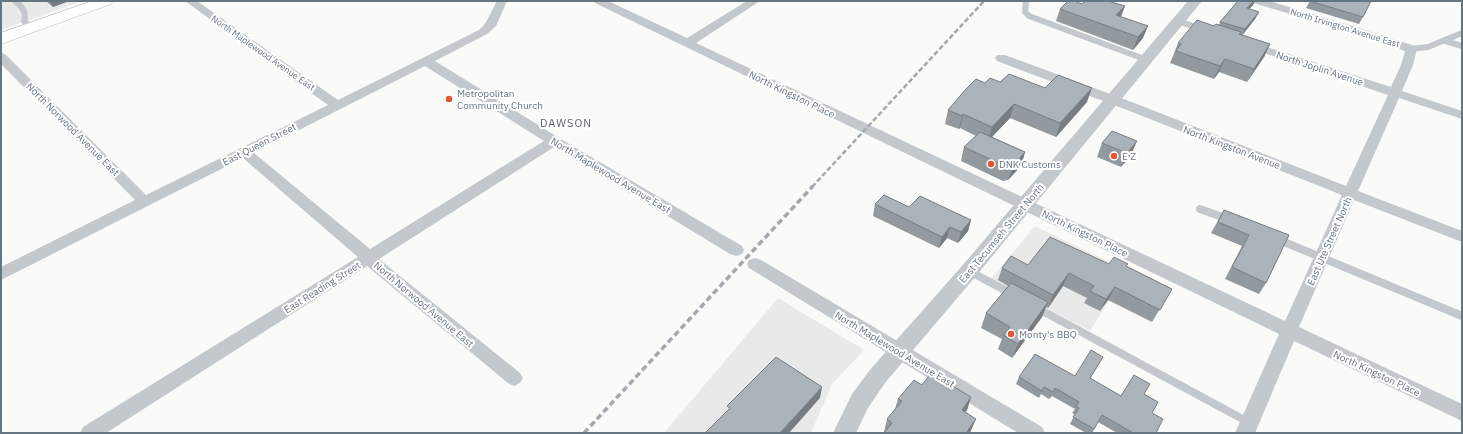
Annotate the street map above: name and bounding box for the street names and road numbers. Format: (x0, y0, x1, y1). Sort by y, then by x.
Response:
street label: North Irvington Avenue East (1289, 6, 1401, 49)
street label: North Maplewood Avenue East (209, 13, 317, 93)
street label: North Joplin Avenue (1275, 48, 1366, 89)
street label: North Kingston Place (747, 68, 837, 121)
street label: North Norwood Avenue East (23, 80, 122, 179)
street label: East Queen Street (220, 120, 299, 169)
street label: North Kingston Avenue (1181, 123, 1283, 172)
street label: North Maplewood Avenue East (548, 134, 673, 217)
street label: East Tecumseh Street North (956, 181, 1047, 286)
street label: East Ute Street North (1304, 195, 1355, 287)
street label: North Kingston Place (1040, 207, 1130, 260)
street label: East Reading Street (282, 258, 363, 316)
street label: North Norwood Avenue East (371, 259, 477, 350)
street label: North Maplewood Avenue East (832, 308, 957, 391)
street label: North Kingston Place (1331, 348, 1423, 399)

